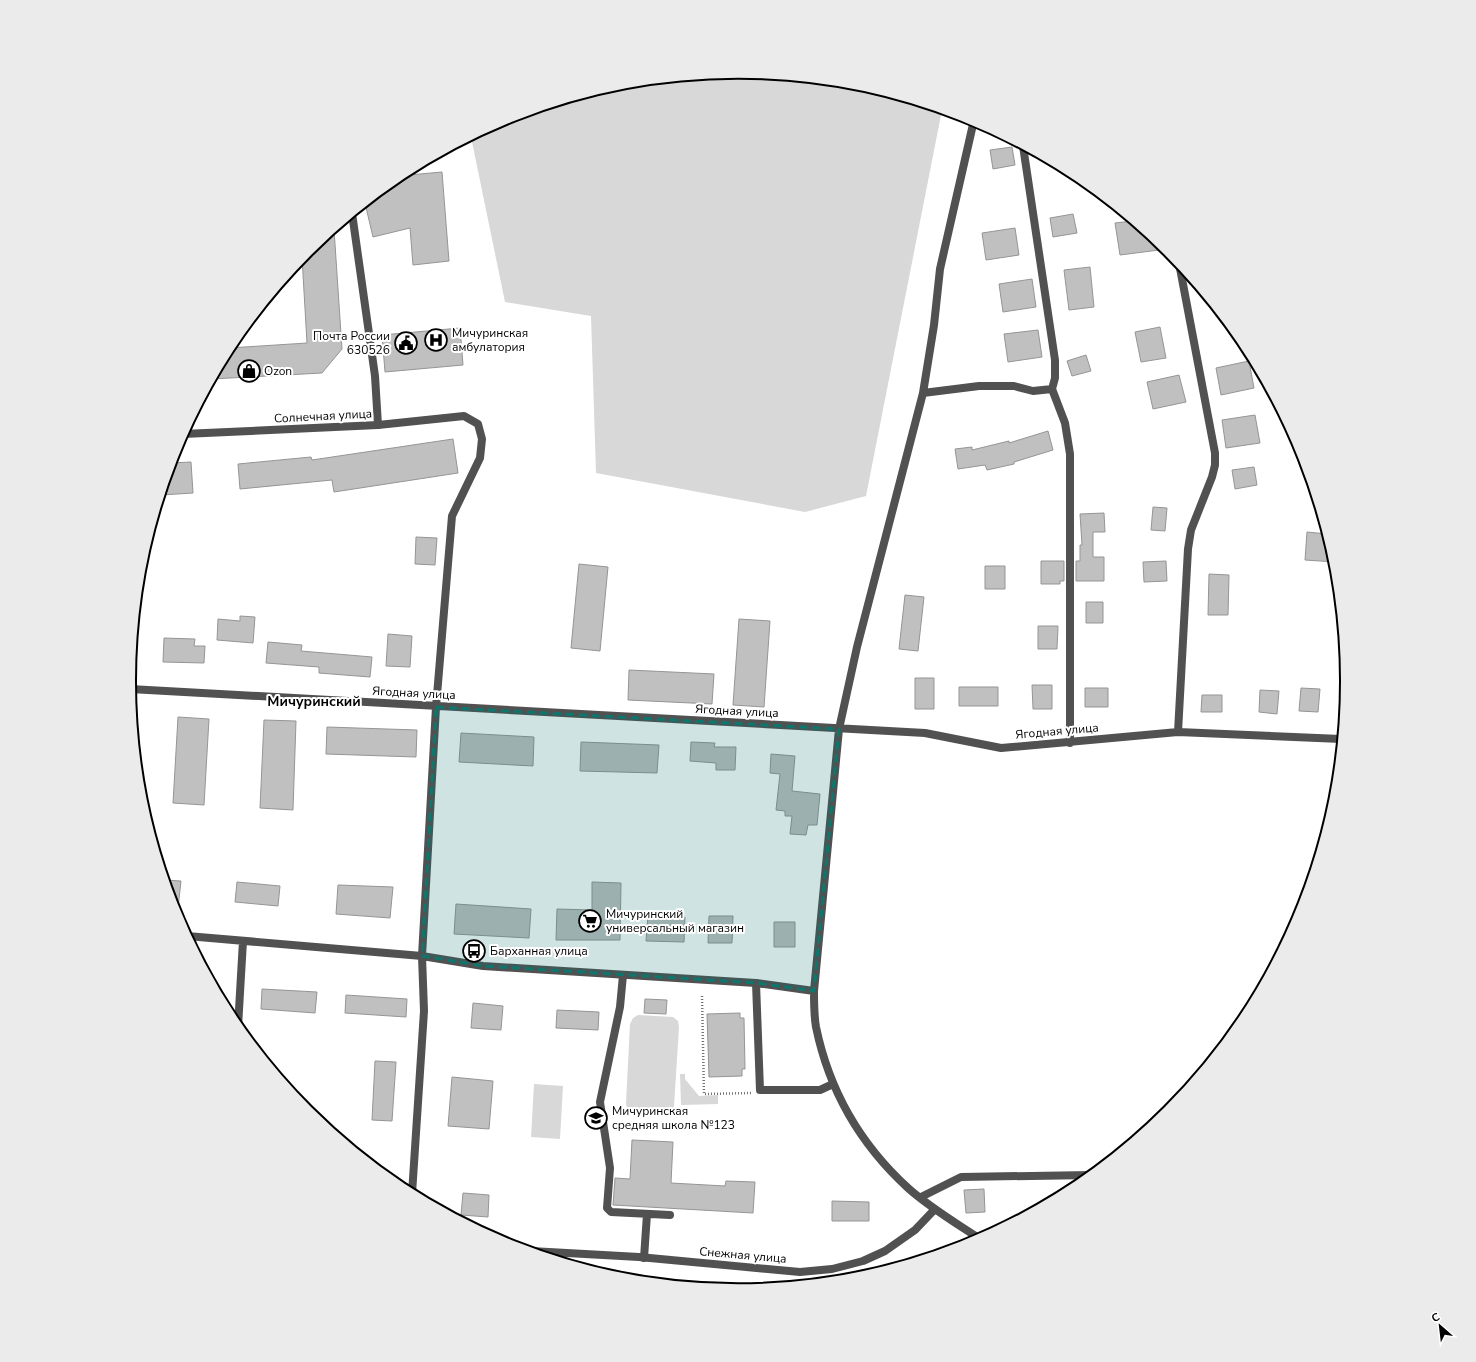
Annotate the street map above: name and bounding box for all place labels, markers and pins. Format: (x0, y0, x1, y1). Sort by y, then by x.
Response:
place label: Мичуринская амбулатория (452, 325, 528, 355)
hospital icon: Мичуринская амбулатория (423, 327, 449, 353)
place label: Почта России 630526 (313, 328, 390, 358)
public building icon: Почта России 630526 (393, 330, 419, 356)
shop icon: Ozon (236, 358, 262, 384)
place label: Ozon (264, 363, 292, 379)
place label: Мичуринский универсальный магазин (606, 906, 744, 936)
supermarket icon: Мичуринский универсальный магазин (577, 908, 603, 934)
bus stop icon: Барханная улица (461, 938, 487, 964)
place label: Барханная улица (490, 943, 588, 959)
place label: Мичуринская средняя школа №123 (612, 1103, 735, 1133)
school or university icon: Мичуринская средняя школа №123 (583, 1105, 609, 1131)

